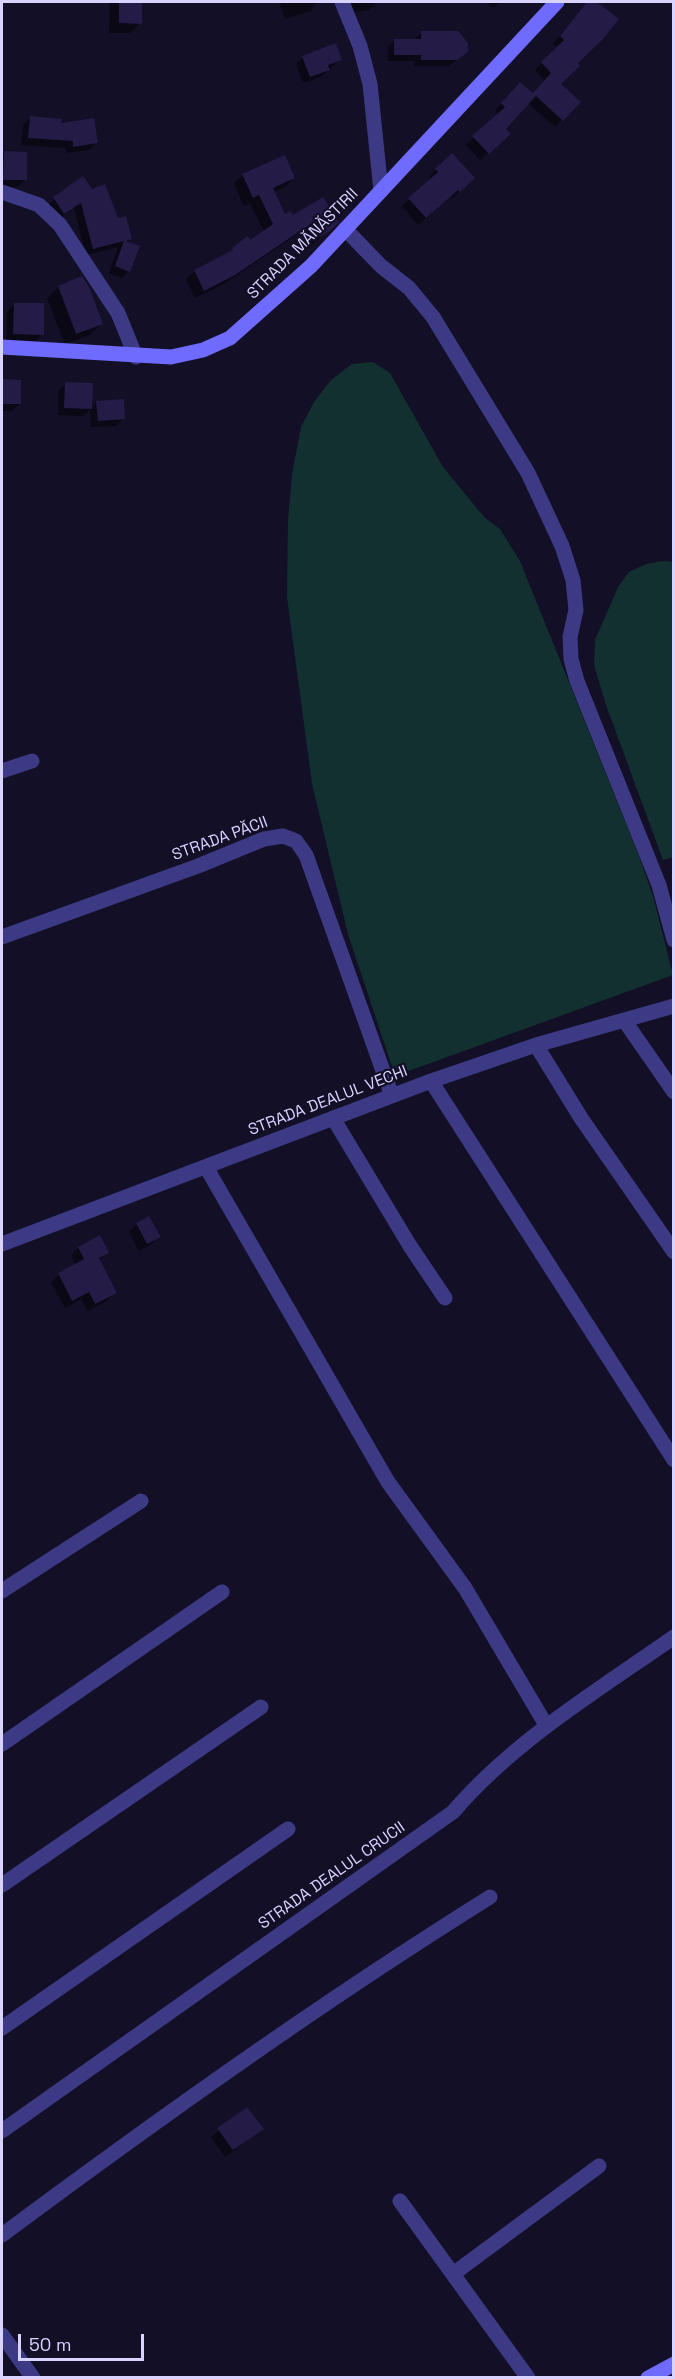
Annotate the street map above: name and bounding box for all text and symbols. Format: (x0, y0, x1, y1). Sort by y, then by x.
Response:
street label: STRADA MĂNĂSTIRII (244, 185, 362, 303)
street label: STRADA PĂCII (170, 813, 270, 865)
street label: STRADA DEALUL VECHI (246, 1062, 410, 1140)
street label: STRADA DEALUL CRUCII (255, 1818, 409, 1934)
scale bar (21, 2322, 147, 2360)
text: 50 m (29, 2333, 71, 2356)

